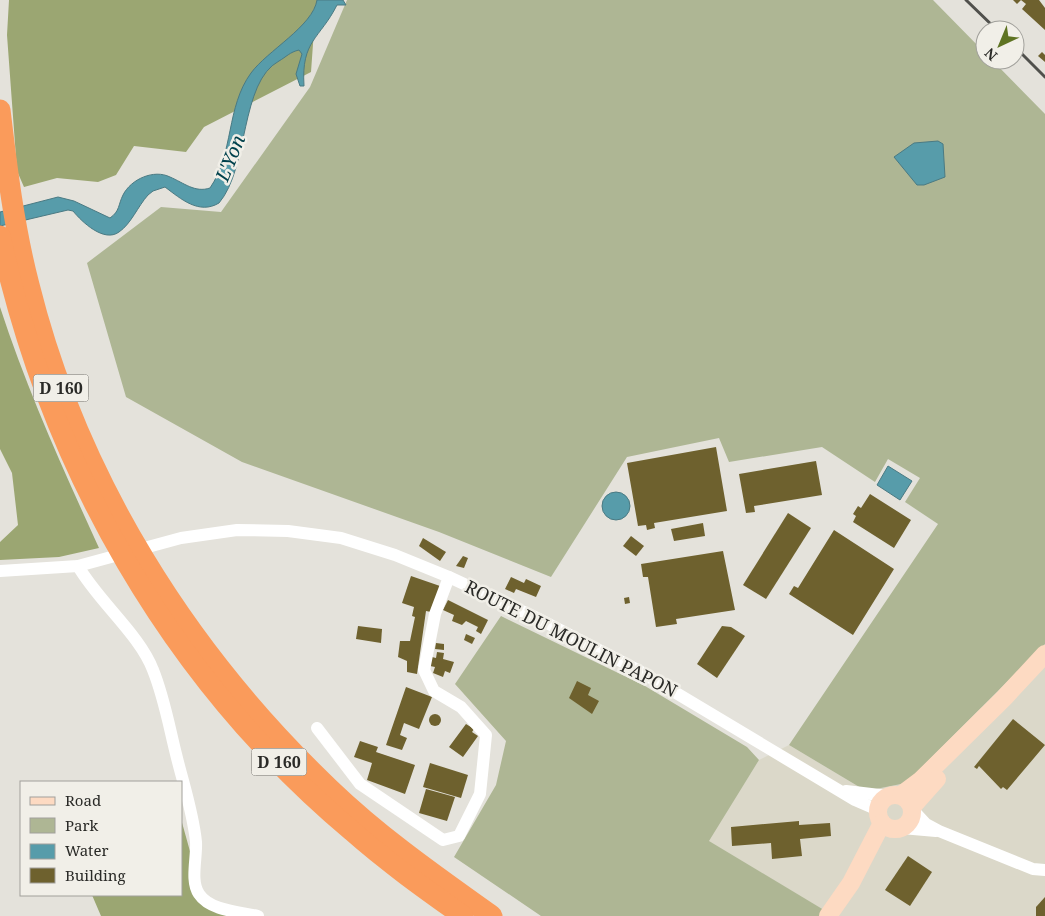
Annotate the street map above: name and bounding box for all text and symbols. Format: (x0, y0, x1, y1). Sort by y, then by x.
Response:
north arrow (975, 20, 1025, 70)
text: N (980, 44, 1001, 65)
water label: L'Yon (209, 130, 251, 186)
road number: D 160 (34, 374, 88, 402)
street label: ROUTE DU MOULIN PAPON (461, 574, 682, 702)
road number: D 160 (252, 749, 306, 776)
legend (20, 781, 182, 896)
text: Road (65, 790, 101, 810)
text: Park (65, 815, 99, 835)
text: Water (65, 840, 108, 860)
text: Building (65, 865, 126, 885)

